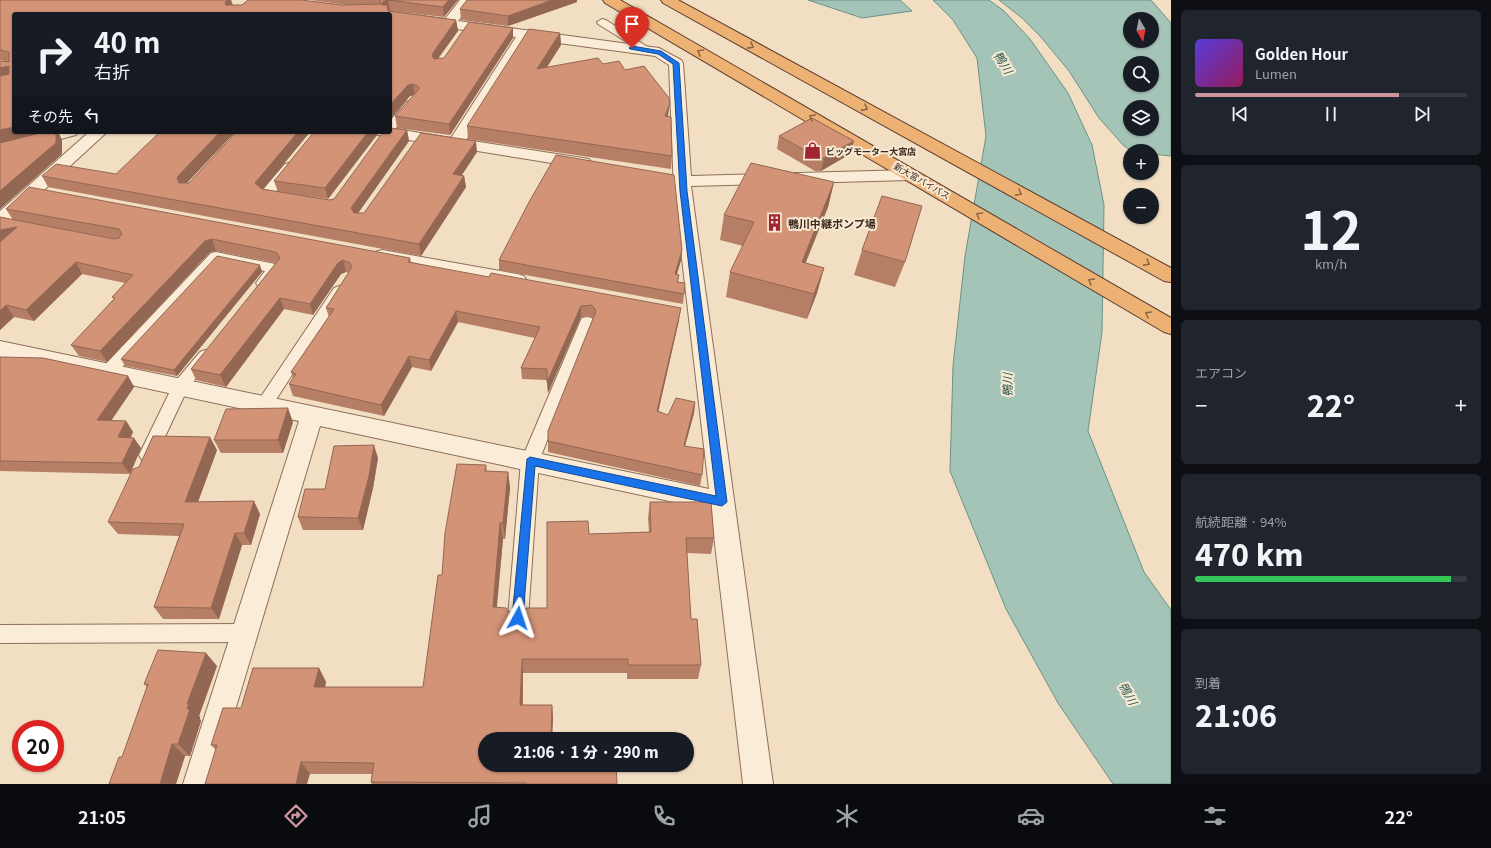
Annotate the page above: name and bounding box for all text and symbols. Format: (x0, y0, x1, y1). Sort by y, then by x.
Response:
pin (615, 7.0, 649, 48)
north arrow (1123, 12, 1159, 48)
map controls (1123, 12, 1159, 224)
icon: arrive (621, 13, 643, 35)
text: 40 m (94, 21, 160, 61)
icon: right (28, 28, 80, 80)
one-way arrow (747, 41, 754, 48)
text: Golden Hour (1255, 43, 1348, 64)
water label: 鴨川 (990, 47, 1019, 78)
one-way arrow (697, 49, 704, 56)
button: search (1123, 56, 1159, 92)
text: 右折 (94, 58, 130, 84)
text: Lumen (1255, 64, 1297, 83)
button: layers (1123, 100, 1159, 136)
one-way arrow (861, 103, 868, 111)
icon: previous (1229, 103, 1251, 125)
icon: pause (1320, 103, 1342, 125)
icon: next (1411, 103, 1433, 125)
icon: left (81, 104, 103, 126)
text: その先 (28, 105, 73, 126)
one-way arrow (809, 115, 816, 122)
shop icon: ビッグモーター大宮店 (803, 141, 823, 161)
button: + (1123, 144, 1159, 180)
place label: ビッグモーター大宮店 (826, 145, 916, 158)
street label: 新大宮バイパス (892, 160, 952, 202)
one-way arrow (1015, 188, 1022, 195)
button: − (1123, 188, 1159, 224)
text: 12 (1300, 190, 1362, 265)
one-way arrow (976, 212, 983, 219)
building icon: 鴨川中継ポンプ場 (765, 213, 785, 233)
place label: 鴨川中継ポンプ場 (788, 215, 876, 231)
text: km/h (1315, 254, 1347, 273)
one-way arrow (1143, 258, 1150, 266)
one-way arrow (1088, 278, 1095, 285)
one-way arrow (1145, 311, 1152, 318)
text: エアコン (1195, 363, 1247, 382)
water label: 鴨川 (998, 371, 1015, 397)
text: 22° (1307, 382, 1355, 426)
text: − (1195, 388, 1207, 420)
text: + (1455, 388, 1467, 420)
text: 航続距離 · 94% (1195, 512, 1287, 531)
text: 470 km (1195, 531, 1304, 575)
position arrow (497, 597, 539, 639)
text: 到着 (1195, 673, 1221, 692)
water label: 鴨川 (1116, 678, 1143, 709)
text: 21:06 (1195, 692, 1277, 736)
speed limit sign: 20 (12, 720, 64, 772)
text: 21:06 · 1 分 · 290 m (513, 741, 659, 762)
icon: directions (282, 802, 310, 830)
icon: music (466, 802, 494, 830)
icon: phone (650, 802, 678, 830)
icon: climate (833, 802, 861, 830)
icon: car (1017, 802, 1045, 830)
icon: filters (1201, 802, 1229, 830)
text: 21:05 (78, 803, 126, 829)
text: 22° (1385, 803, 1413, 829)

